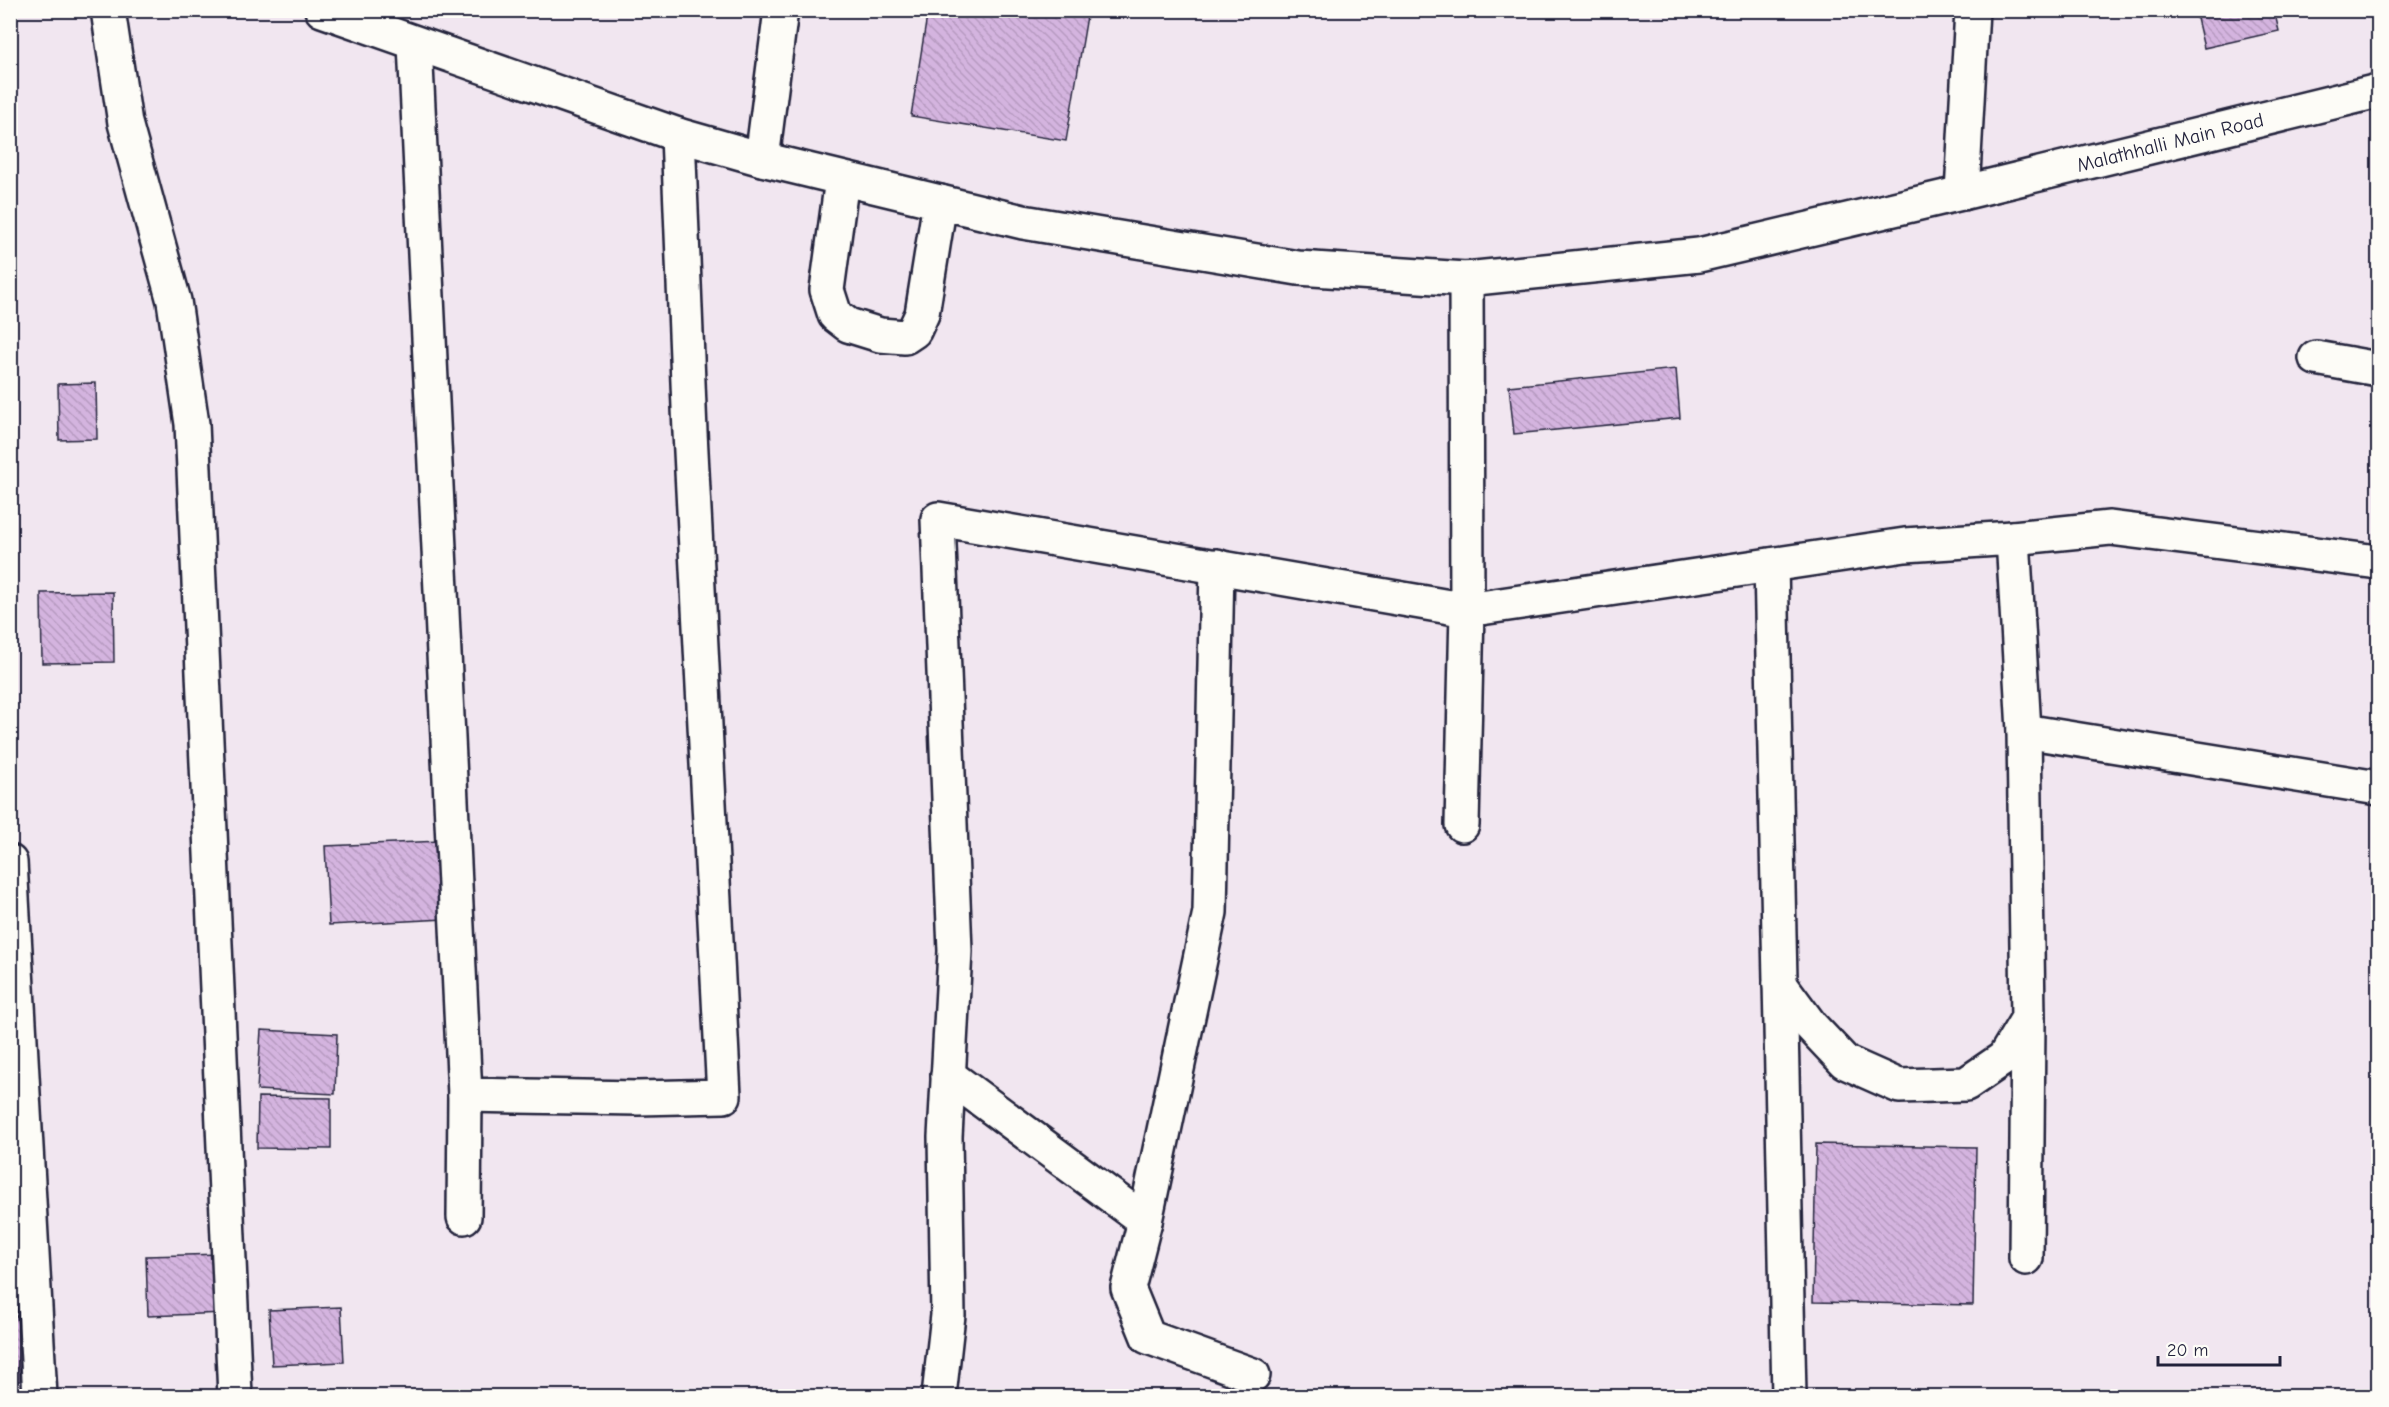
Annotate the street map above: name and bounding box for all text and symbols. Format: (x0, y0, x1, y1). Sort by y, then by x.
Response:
street label: Malathhalli Main Road (2074, 108, 2266, 177)
scale bar (2158, 1329, 2280, 1367)
text: 20 m (2167, 1340, 2208, 1361)

